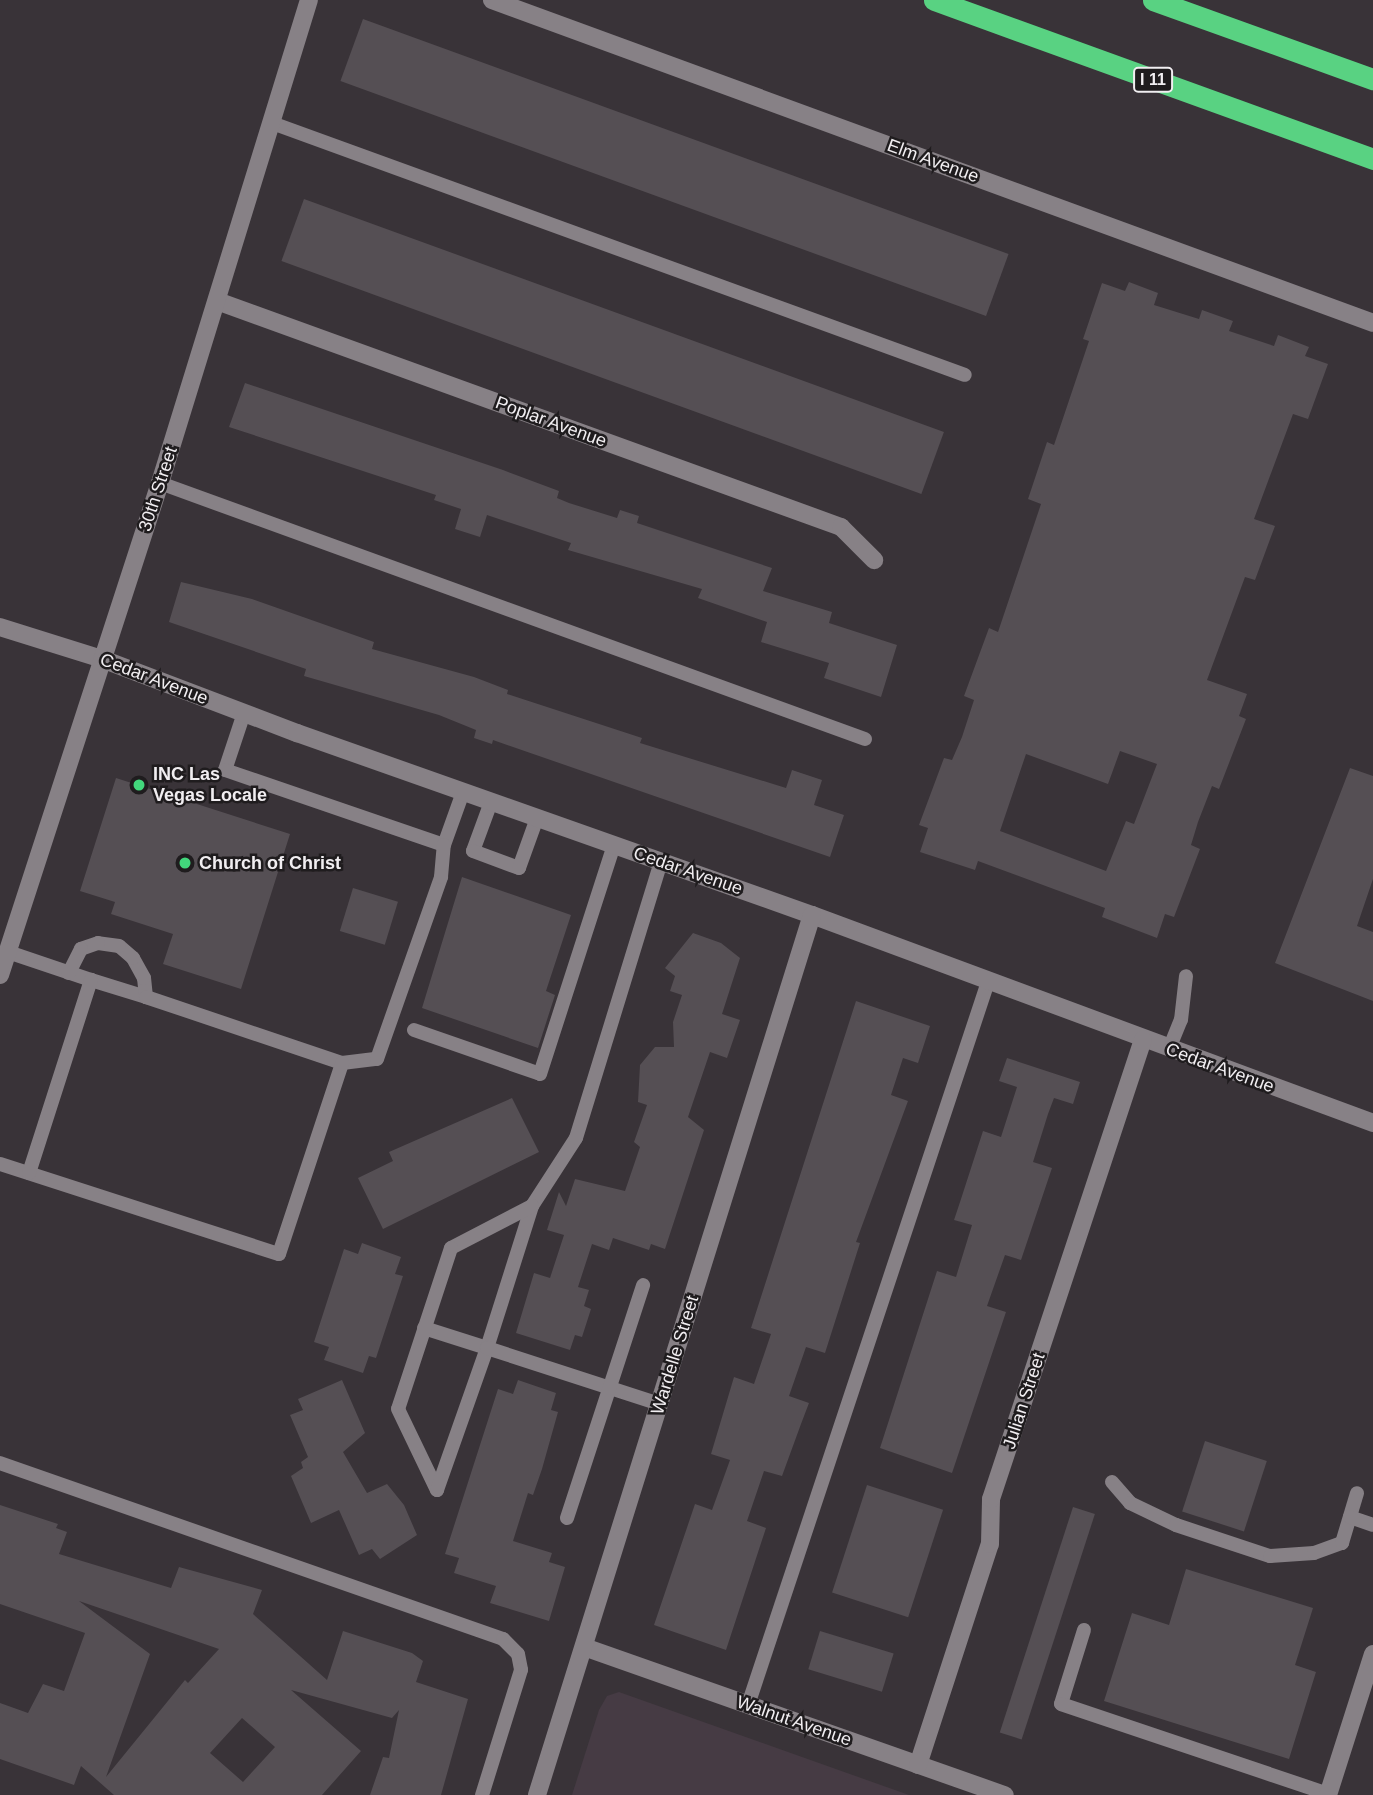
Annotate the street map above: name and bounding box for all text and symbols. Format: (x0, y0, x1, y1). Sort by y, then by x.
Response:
road number: I 11 (1132, 68, 1174, 92)
street label: Elm Avenue (884, 134, 982, 188)
street label: Poplar Avenue (492, 392, 610, 452)
street label: 30th Street (134, 444, 182, 534)
street label: Cedar Avenue (97, 648, 211, 710)
place label: INC Las Vegas Locale (153, 764, 267, 806)
marker: INC Las Vegas Locale (131, 777, 147, 793)
street label: Cedar Avenue (630, 842, 746, 900)
place label: Church of Christ (199, 852, 341, 874)
marker: Church of Christ (177, 855, 193, 871)
street label: Cedar Avenue (1162, 1038, 1278, 1098)
street label: Wardelle Street (647, 1293, 703, 1417)
street label: Julian Street (998, 1350, 1050, 1452)
street label: Walnut Avenue (733, 1691, 855, 1751)

